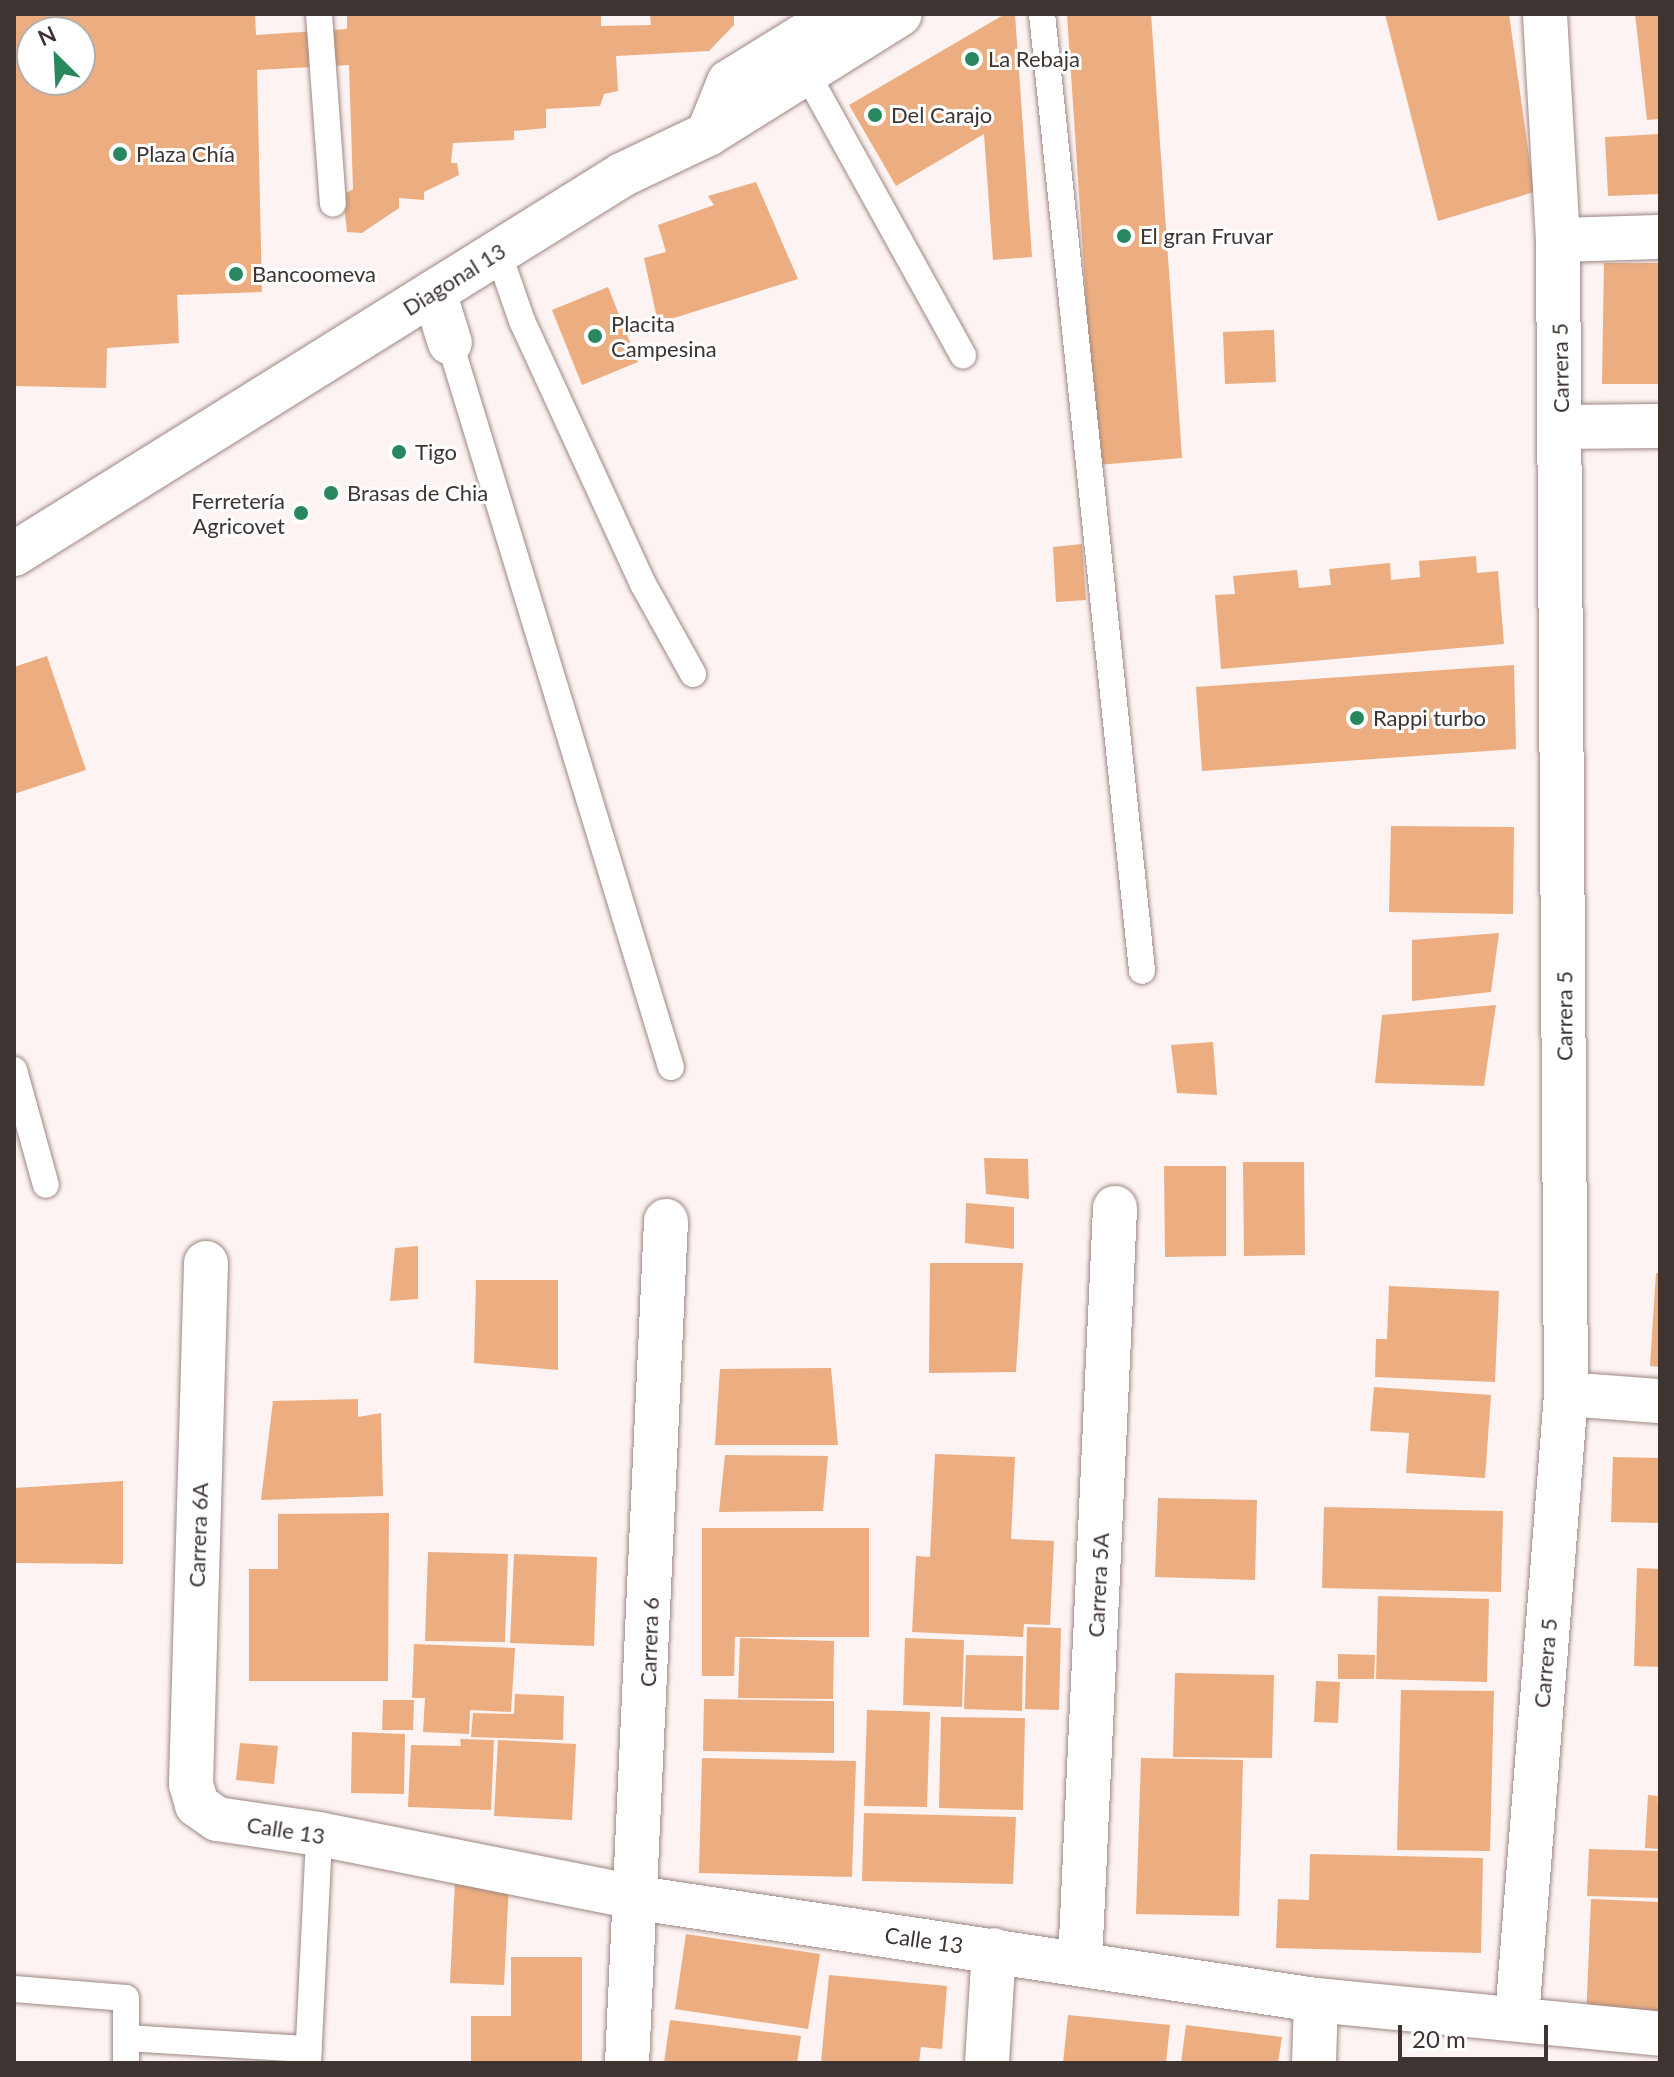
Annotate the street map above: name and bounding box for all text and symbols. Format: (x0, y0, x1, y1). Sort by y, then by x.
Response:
north arrow (16, 16, 96, 96)
text: N (34, 20, 60, 51)
place label: La Rebaja (988, 46, 1080, 72)
marker: La Rebaja (963, 50, 981, 68)
place label: Del Carajo (891, 102, 992, 128)
marker: Del Carajo (866, 106, 884, 124)
place label: Plaza Chía (136, 141, 235, 167)
marker: Plaza Chía (111, 145, 129, 163)
place label: El gran Fruvar (1140, 223, 1273, 249)
marker: El gran Fruvar (1115, 227, 1133, 245)
street label: Diagonal 13 (398, 237, 510, 321)
place label: Bancoomeva (252, 261, 376, 287)
marker: Bancoomeva (227, 265, 245, 283)
place label: Placita Campesina (611, 310, 717, 362)
street label: Carrera 5 (1546, 323, 1574, 413)
marker: Placita Campesina (586, 327, 604, 345)
place label: Tigo (415, 439, 457, 465)
marker: Tigo (390, 443, 408, 461)
place label: Brasas de Chia (347, 480, 488, 506)
marker: Brasas de Chia (322, 484, 340, 502)
place label: Ferretería Agricovet (191, 487, 285, 538)
marker: Ferretería Agricovet (292, 504, 310, 522)
place label: Rappi turbo (1373, 705, 1486, 731)
marker: Rappi turbo (1348, 709, 1366, 727)
street label: Carrera 5 (1551, 971, 1577, 1061)
street label: Carrera 6A (183, 1482, 213, 1588)
street label: Carrera 5A (1082, 1532, 1114, 1638)
street label: Carrera 6 (634, 1597, 664, 1687)
street label: Carrera 5 (1528, 1617, 1562, 1709)
street label: Calle 13 (245, 1811, 327, 1849)
street label: Calle 13 (883, 1921, 965, 1959)
scale bar (1402, 2009, 1552, 2059)
text: 20 m (1412, 2024, 1466, 2053)

